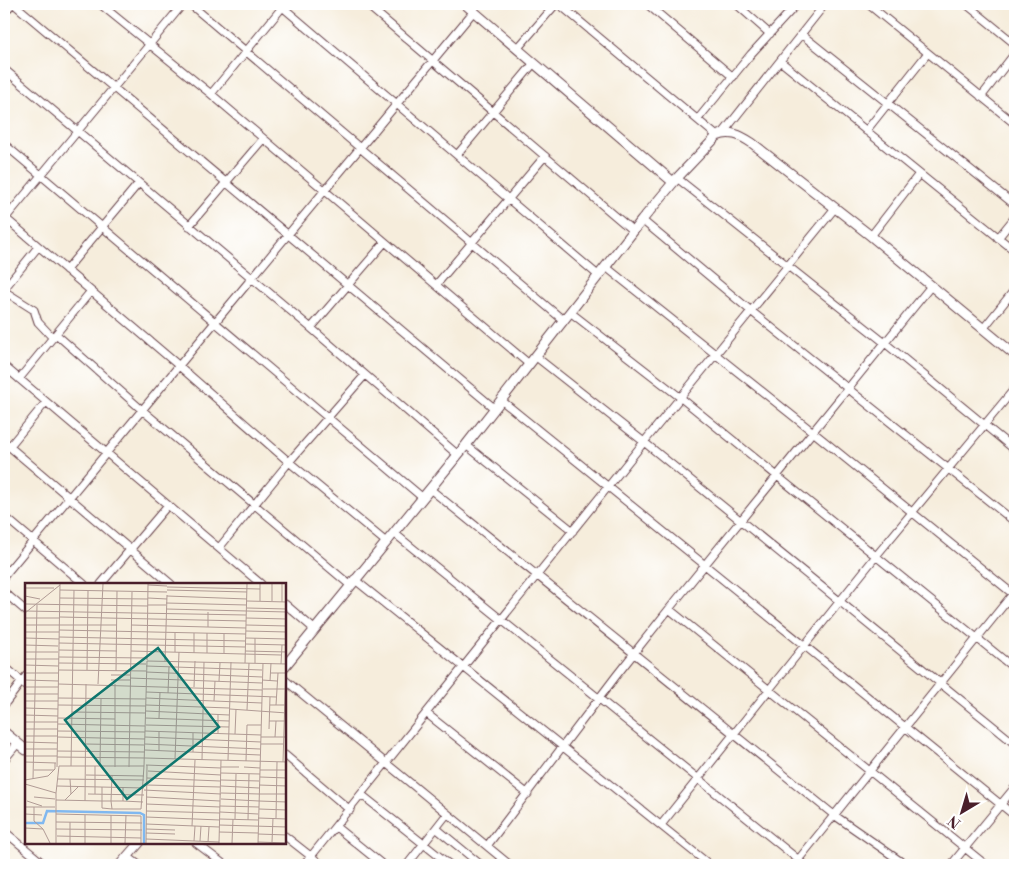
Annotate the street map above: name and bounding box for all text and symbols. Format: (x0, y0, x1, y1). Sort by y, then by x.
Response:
inset map (25, 583, 286, 844)
north arrow (936, 786, 986, 836)
text: N (945, 811, 965, 832)

